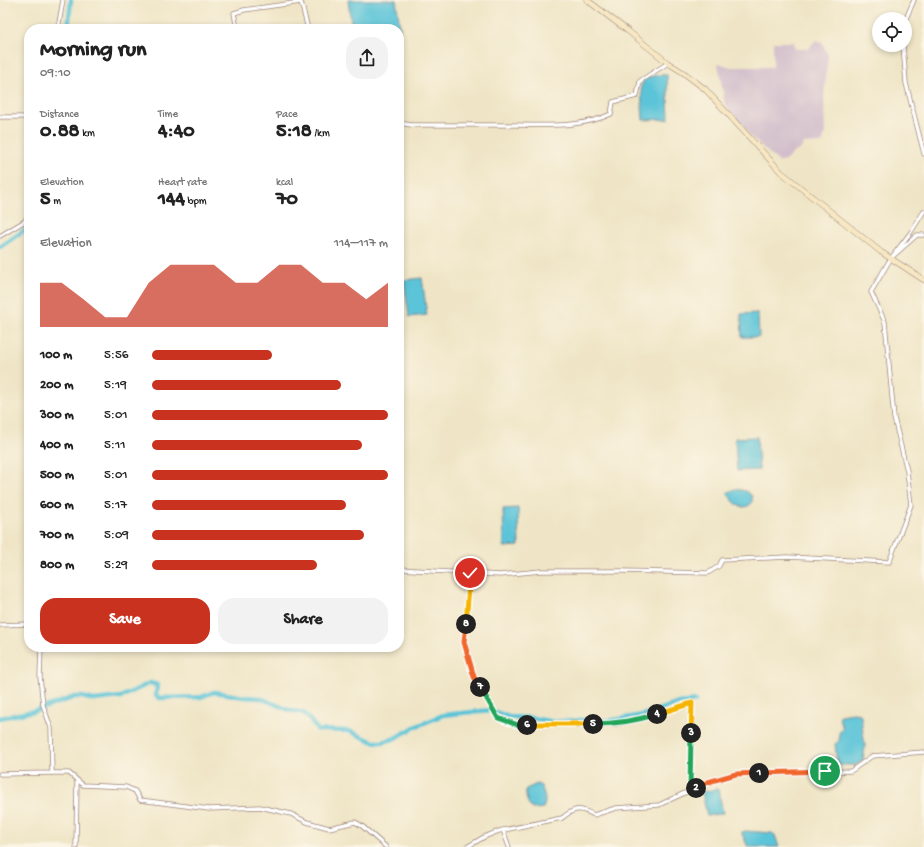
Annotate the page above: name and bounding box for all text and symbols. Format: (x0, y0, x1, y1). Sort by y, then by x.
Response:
map controls (872, 12, 912, 52)
button: locate (872, 12, 912, 52)
button: share (346, 37, 388, 79)
text: Morning run (40, 38, 146, 64)
text: 09:10 (40, 66, 71, 81)
text: Distance (40, 109, 79, 121)
text: Time (158, 109, 178, 121)
text: Pace (276, 109, 298, 121)
text: 0.88 (40, 121, 80, 144)
text: 4:40 (158, 121, 195, 144)
text: 5:18 (276, 121, 312, 144)
text: km (80, 128, 95, 140)
text: /km (312, 128, 330, 140)
text: Elevation (40, 177, 84, 189)
text: Heart rate (158, 177, 207, 189)
text: kcal (276, 177, 293, 189)
text: 5 (40, 189, 51, 212)
text: 144 (158, 189, 185, 212)
text: 70 (276, 189, 298, 212)
text: m (51, 196, 61, 208)
text: bpm (185, 196, 207, 208)
text: Elevation (40, 236, 92, 251)
text: 114–117 m (334, 236, 388, 251)
text: 100 m (40, 348, 72, 363)
text: 5:56 (104, 348, 128, 363)
text: 200 m (40, 378, 73, 393)
text: 5:19 (104, 378, 127, 393)
text: 300 m (40, 408, 74, 423)
text: 5:01 (104, 408, 128, 423)
text: 400 m (40, 438, 73, 453)
text: 5:11 (104, 438, 125, 453)
text: 500 m (40, 468, 74, 483)
text: 5:01 (104, 468, 128, 483)
text: 600 m (40, 498, 74, 513)
text: 5:17 (104, 498, 127, 513)
text: 700 m (40, 528, 74, 543)
text: 5:09 (104, 528, 129, 543)
pin (453, 556, 487, 590)
text: 800 m (40, 558, 74, 573)
text: 5:29 (104, 558, 128, 573)
icon: check (459, 562, 481, 584)
button: Save (40, 598, 210, 644)
button: Share (218, 598, 388, 644)
pin: 8 (456, 614, 476, 634)
text: 8 (463, 618, 469, 630)
pin: 7 (470, 677, 490, 697)
text: 7 (477, 681, 483, 693)
pin: 4 (647, 704, 667, 724)
text: 4 (654, 708, 660, 720)
pin: 5 (583, 714, 603, 734)
pin: 6 (517, 715, 537, 735)
text: 5 (590, 718, 596, 730)
text: 6 (524, 719, 530, 731)
pin: 3 (681, 723, 701, 743)
text: 3 (688, 727, 694, 739)
pin (808, 754, 842, 788)
icon: arrive (814, 760, 836, 782)
pin: 1 (749, 763, 769, 783)
text: 1 (757, 767, 761, 779)
pin: 2 (686, 778, 706, 798)
text: 2 (693, 782, 699, 794)

